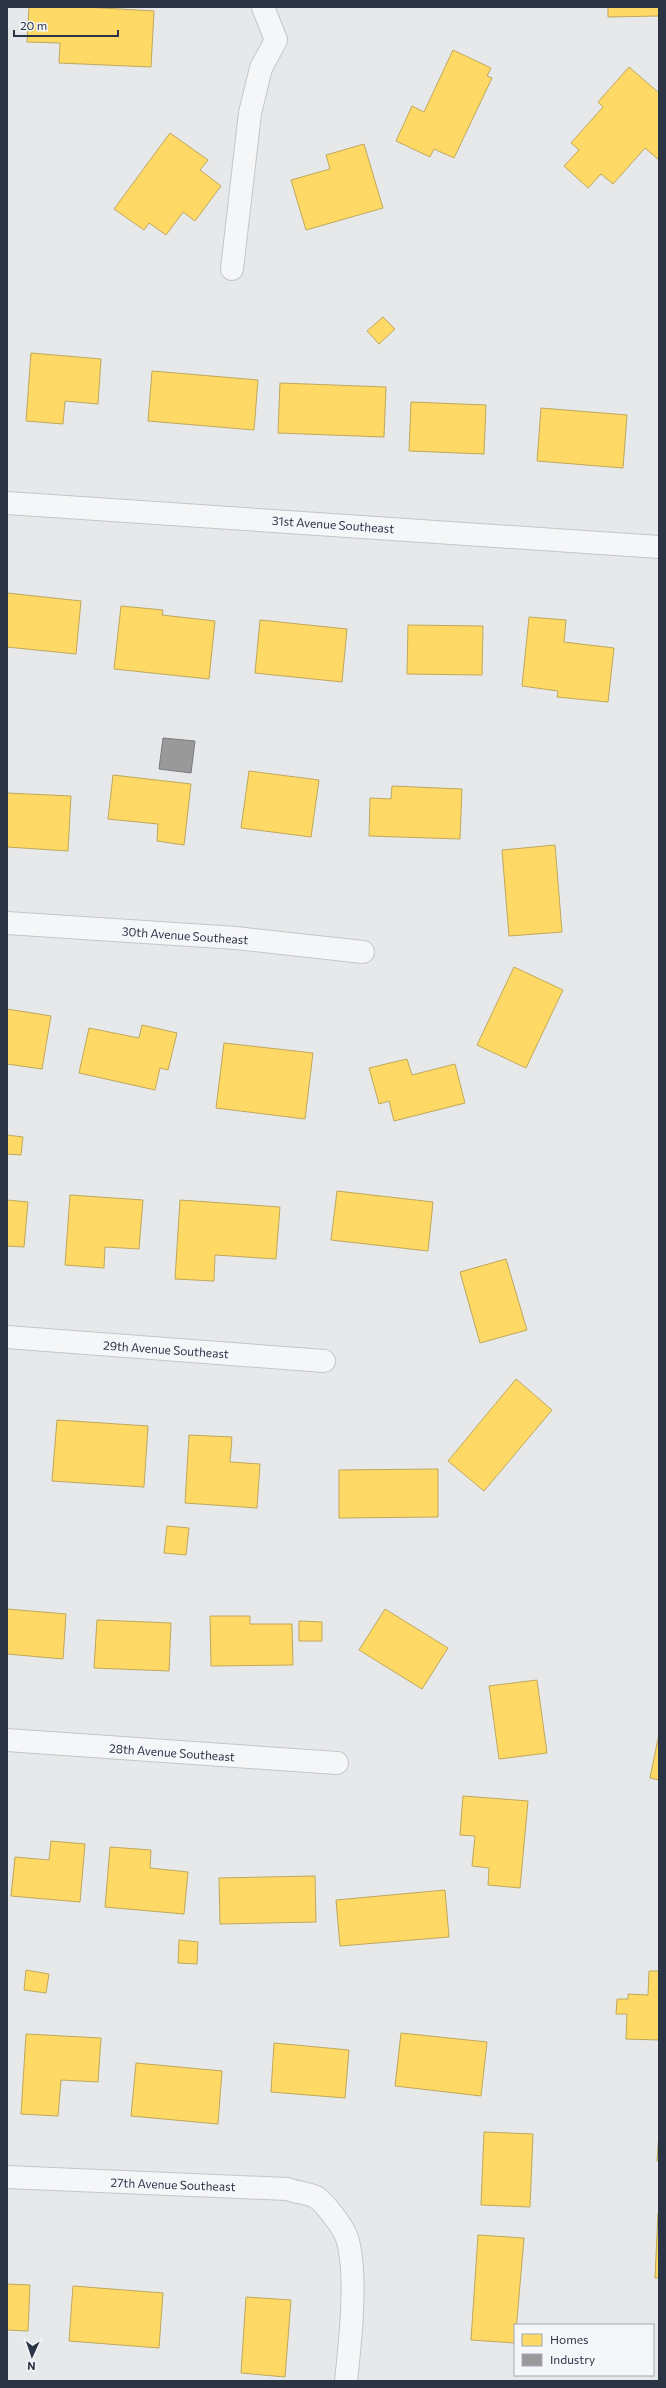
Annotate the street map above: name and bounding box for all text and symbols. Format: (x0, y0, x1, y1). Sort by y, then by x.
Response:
scale bar (14, 12, 118, 38)
text: 20 m (20, 18, 47, 32)
street label: 31st Avenue Southeast (271, 513, 395, 535)
street label: 30th Avenue Southeast (121, 924, 249, 946)
street label: 29th Avenue Southeast (103, 1338, 229, 1360)
street label: 28th Avenue Southeast (109, 1741, 235, 1763)
street label: 27th Avenue Southeast (110, 2175, 236, 2193)
legend (514, 2324, 654, 2376)
text: Homes (550, 2332, 588, 2346)
north arrow (12, 2336, 52, 2376)
text: Industry (550, 2352, 595, 2366)
text: N (27, 2360, 36, 2373)

